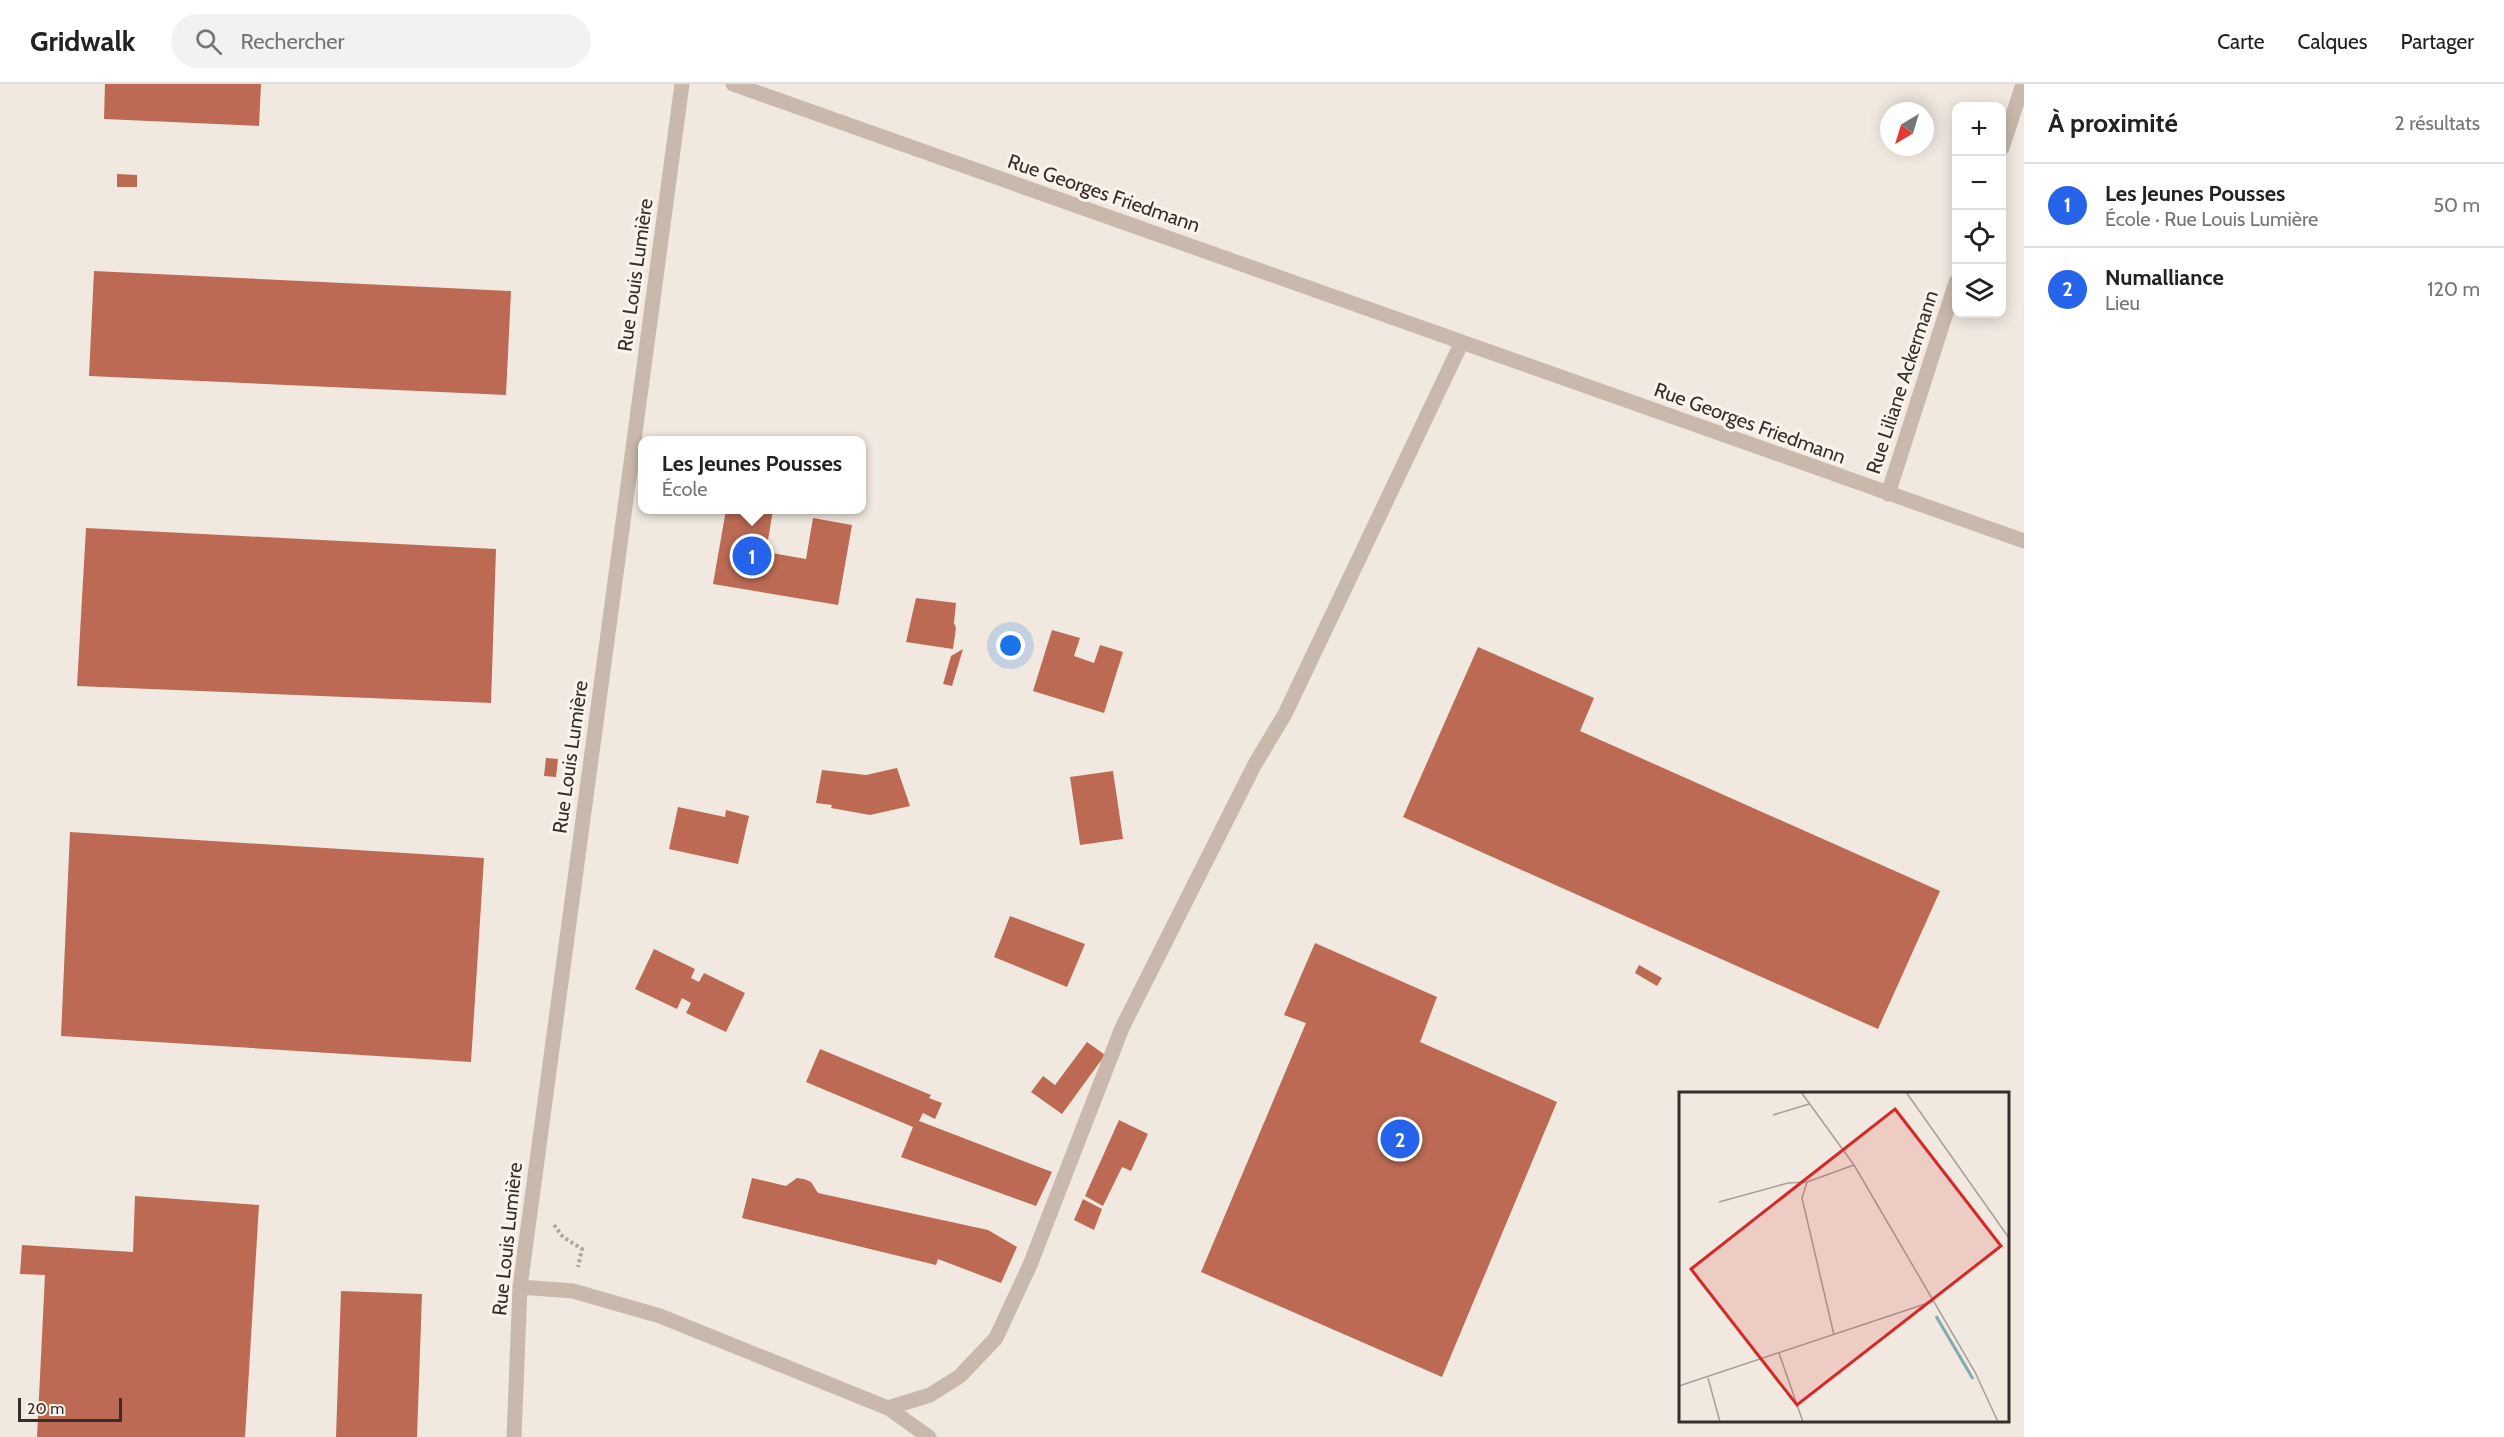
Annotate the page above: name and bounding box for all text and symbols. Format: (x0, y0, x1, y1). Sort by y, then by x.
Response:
search box (171, 14, 591, 68)
text: Gridwalk (30, 24, 135, 58)
icon: search (192, 25, 225, 58)
text: Rechercher (240, 28, 345, 55)
text: Carte (2217, 29, 2265, 54)
text: Calques (2298, 29, 2368, 54)
text: Partager (2401, 29, 2474, 54)
north arrow (1880, 102, 1934, 156)
map controls (1952, 102, 2006, 318)
button: + (1952, 102, 2006, 156)
text: À proximité (2048, 107, 2178, 139)
text: 2 résultats (2394, 111, 2480, 135)
street label: Rue Georges Friedmann (1005, 149, 1203, 237)
button: − (1952, 156, 2006, 210)
text: Les Jeunes Pousses (2105, 180, 2285, 207)
text: 1 (2064, 193, 2071, 217)
text: 50 m (2433, 193, 2480, 217)
street label: Rue Louis Lumière (612, 197, 658, 353)
text: École · Rue Louis Lumière (2105, 207, 2318, 231)
button: locate (1952, 210, 2006, 264)
button: layers (1952, 264, 2006, 318)
text: Numalliance (2105, 264, 2224, 291)
text: 2 (2062, 277, 2073, 301)
text: 120 m (2427, 277, 2480, 301)
street label: Rue Liliane Ackermann (1861, 287, 1943, 477)
text: Lieu (2105, 291, 2140, 315)
street label: Rue Georges Friedmann (1651, 377, 1849, 469)
popup (638, 436, 866, 514)
text: Les Jeunes Pousses (662, 450, 842, 477)
text: École (662, 477, 707, 501)
pin: 1 (732, 534, 771, 578)
your location (996, 631, 1025, 660)
street label: Rue Louis Lumière (547, 679, 593, 835)
inset map (1679, 1092, 2009, 1422)
pin: 2 (1380, 1116, 1420, 1162)
street label: Rue Louis Lumière (487, 1161, 527, 1317)
scale bar (18, 1395, 122, 1422)
text: 20 m (27, 1399, 64, 1418)

